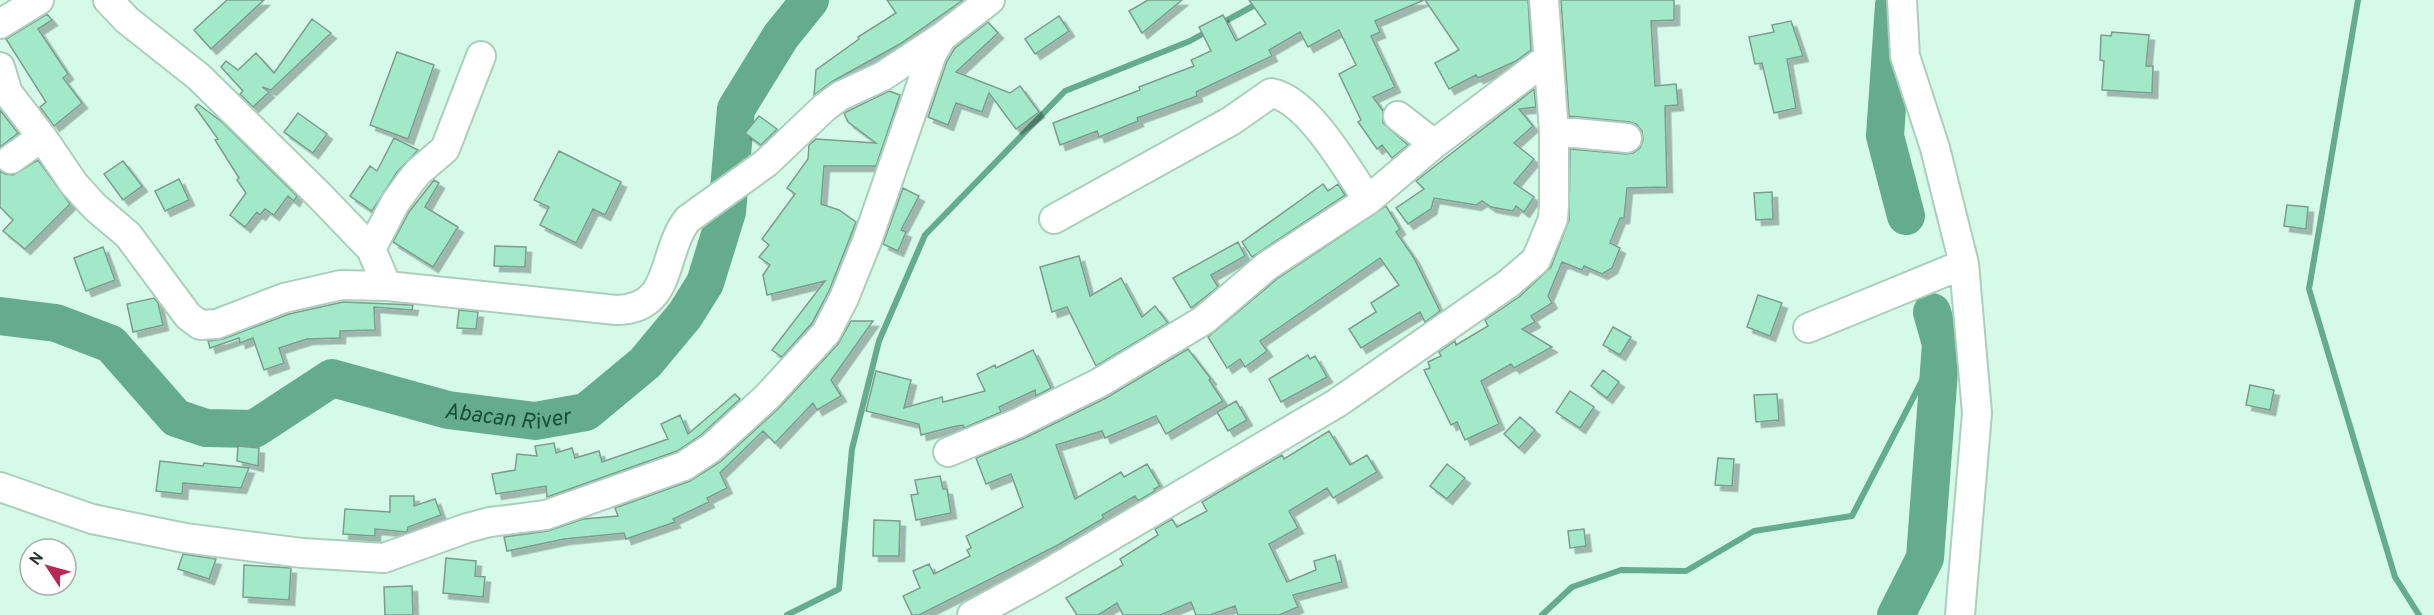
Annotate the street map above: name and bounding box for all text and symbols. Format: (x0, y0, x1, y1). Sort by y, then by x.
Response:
water label: Abacan River (443, 399, 574, 437)
north arrow (18, 537, 78, 597)
text: N (26, 549, 49, 570)

